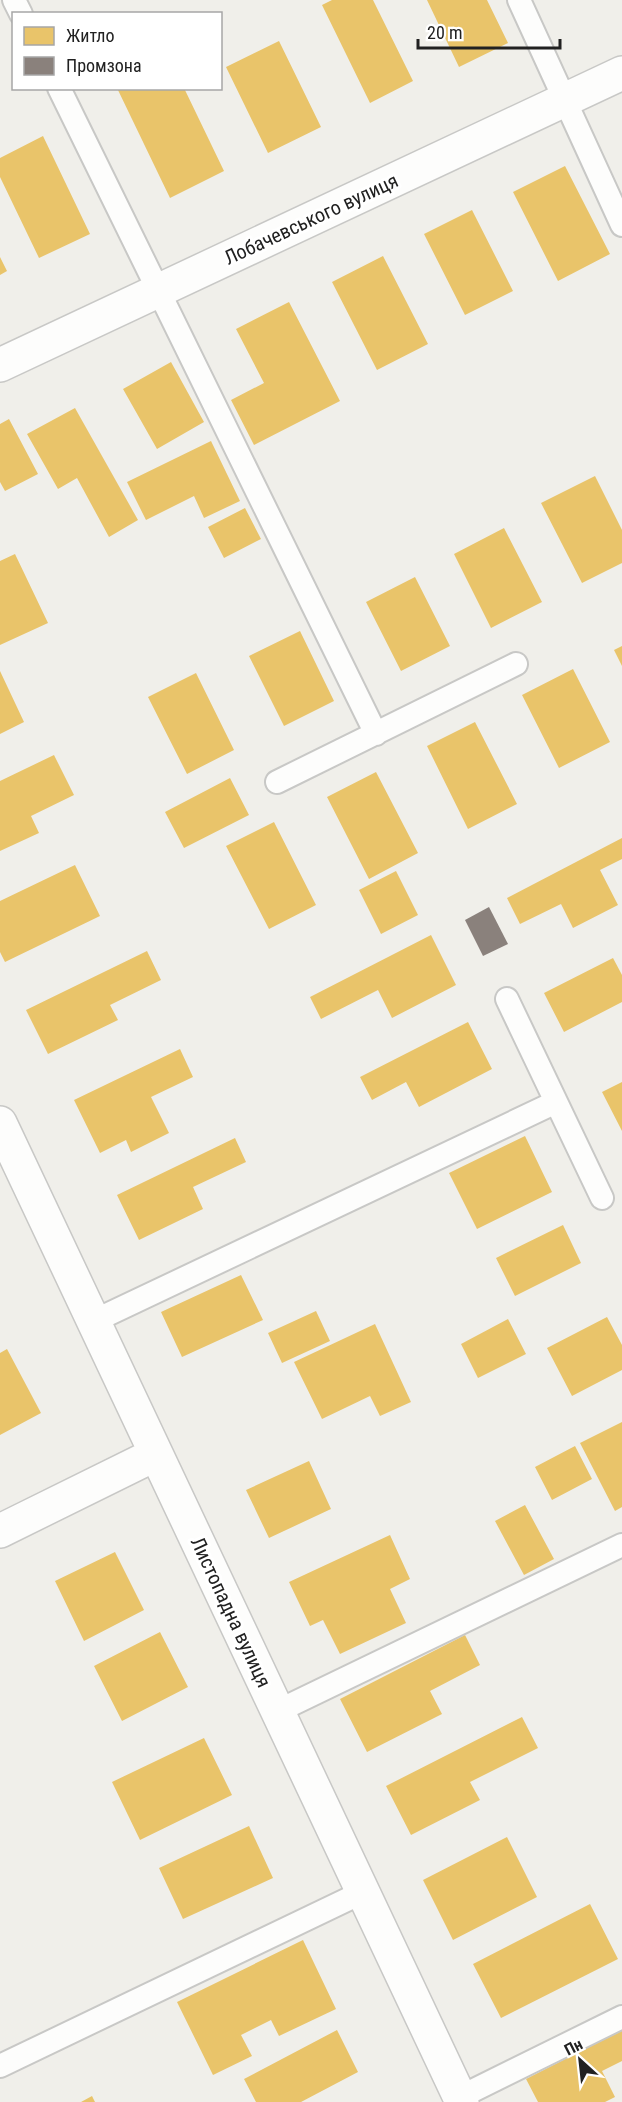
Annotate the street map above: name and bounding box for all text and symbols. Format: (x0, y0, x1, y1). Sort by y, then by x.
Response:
legend (12, 12, 222, 90)
scale bar (418, 12, 560, 50)
text: 20 m (427, 22, 462, 43)
text: Житло (66, 25, 115, 46)
text: Промзона (66, 55, 142, 76)
street label: Лобачевського вулиця (220, 168, 402, 270)
street label: Листопадна вулиця (186, 1533, 276, 1691)
north arrow (550, 2030, 610, 2090)
text: Пн (561, 2035, 586, 2060)

